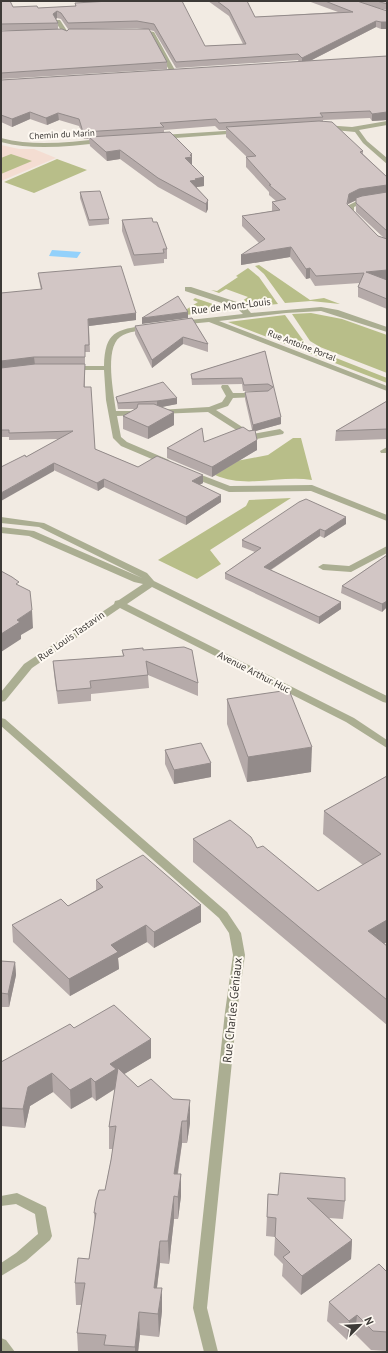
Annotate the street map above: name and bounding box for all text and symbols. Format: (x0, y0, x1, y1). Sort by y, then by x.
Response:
street label: Chemin du Marin (29, 127, 95, 141)
street label: Rue de Mont-Louis (191, 295, 271, 317)
street label: Rue Antoine Portal (266, 327, 338, 363)
street label: Rue Louis Tastavin (35, 608, 107, 664)
street label: Avenue Arthur Huc (215, 648, 293, 696)
street label: Rue Charles Géniaux (219, 957, 245, 1063)
north arrow (340, 1305, 380, 1345)
text: N (361, 1315, 377, 1327)

